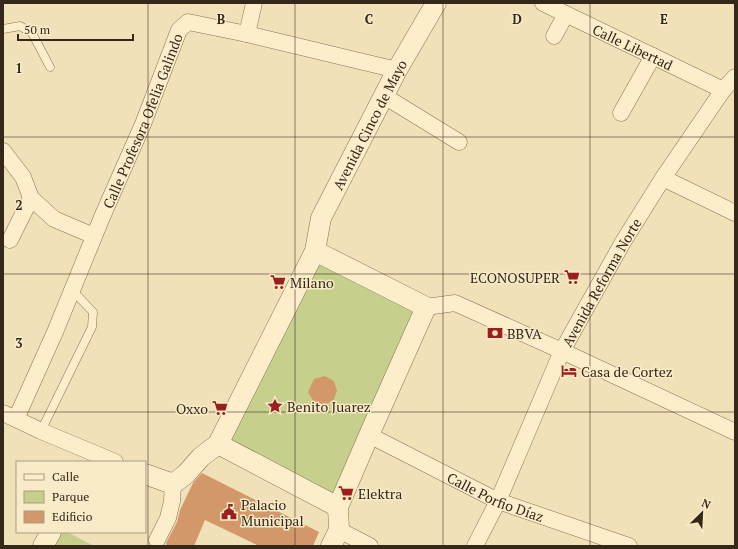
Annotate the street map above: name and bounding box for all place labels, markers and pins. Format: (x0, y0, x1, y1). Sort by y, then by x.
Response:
place label: ECONOSUPER (470, 268, 560, 287)
supermarket icon: ECONOSUPER (563, 268, 581, 286)
supermarket icon: Milano (269, 273, 287, 291)
place label: Milano (290, 273, 334, 292)
bank icon: BBVA (486, 324, 504, 342)
place label: BBVA (507, 324, 542, 343)
hotel icon: Casa de Cortez (560, 362, 578, 380)
place label: Casa de Cortez (581, 362, 673, 381)
place icon: Benito Juarez (266, 397, 284, 415)
place label: Benito Juarez (287, 397, 371, 416)
place label: Oxxo (176, 399, 208, 418)
supermarket icon: Oxxo (211, 399, 229, 417)
supermarket icon: Elektra (337, 484, 355, 502)
place label: Elektra (358, 484, 402, 503)
place label: Palacio Municipal (241, 495, 304, 530)
public building icon: Palacio Municipal (220, 503, 238, 521)

